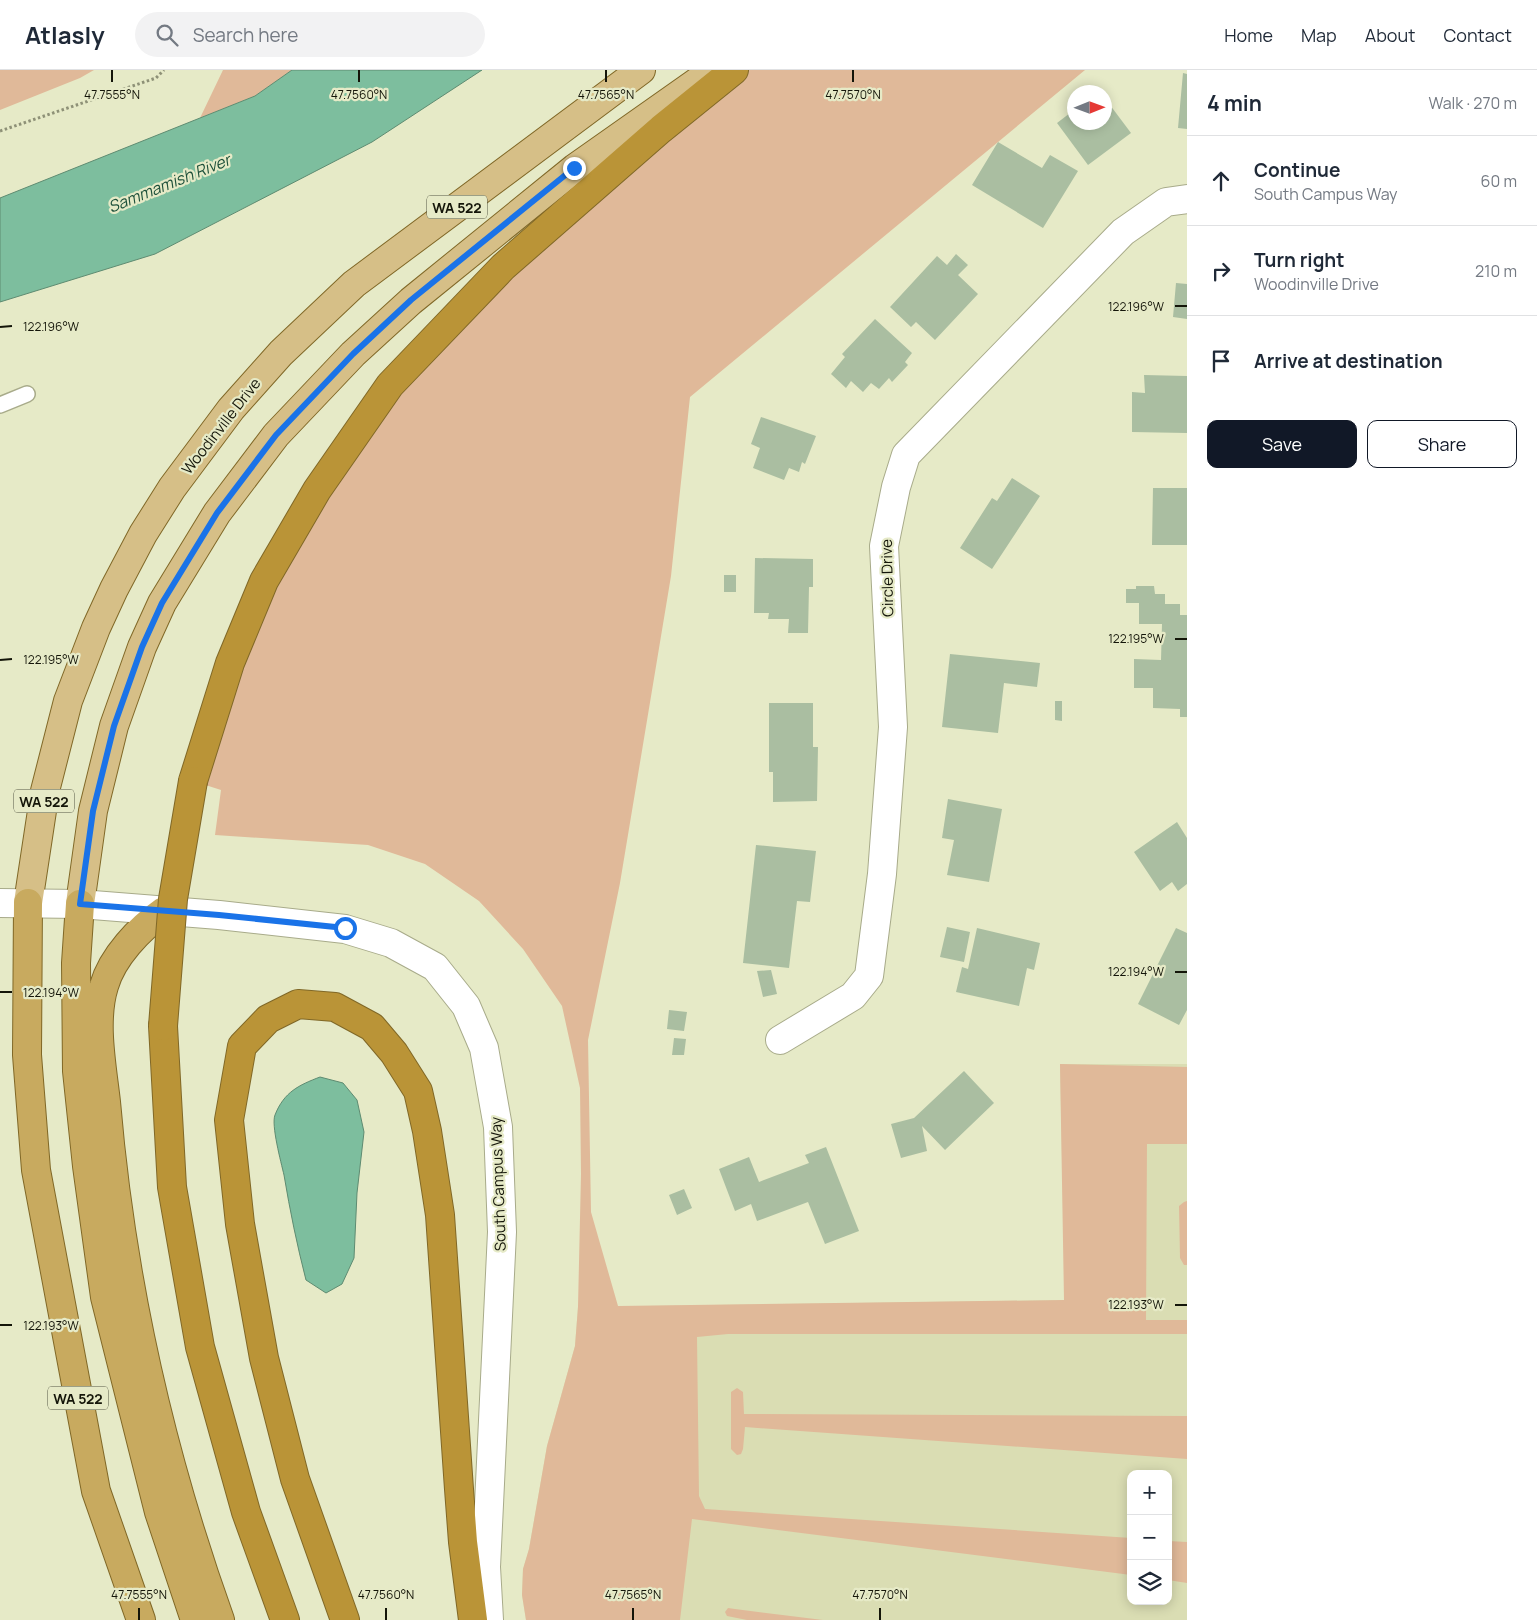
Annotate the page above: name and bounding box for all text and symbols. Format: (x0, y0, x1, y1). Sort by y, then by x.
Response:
search box (135, 12, 485, 57)
text: Atlasly (25, 18, 105, 51)
icon: search (153, 21, 181, 49)
text: Search here (193, 22, 298, 48)
text: Home (1224, 23, 1273, 47)
text: Map (1301, 23, 1337, 47)
text: About (1365, 23, 1415, 47)
text: Contact (1443, 23, 1512, 47)
north arrow (1067, 85, 1112, 130)
text: 47.7555°N (84, 86, 140, 103)
text: 47.7560°N (331, 86, 387, 103)
text: 47.7565°N (578, 86, 634, 103)
text: 47.7570°N (825, 86, 881, 103)
text: 4 min (1207, 89, 1262, 117)
text: Walk · 270 m (1428, 92, 1517, 114)
water label: Sammamish River (105, 148, 235, 218)
route end (563, 157, 586, 180)
text: Continue (1254, 157, 1340, 183)
icon: ahead (1207, 167, 1235, 195)
text: 60 m (1481, 170, 1517, 192)
text: South Campus Way (1254, 183, 1398, 205)
road number: WA 522 (427, 195, 487, 218)
text: Turn right (1254, 247, 1344, 273)
icon: right (1207, 257, 1235, 285)
text: 210 m (1475, 260, 1517, 282)
text: Woodinville Drive (1254, 273, 1379, 295)
text: 122.196°W (1108, 298, 1165, 315)
text: 122.196°W (23, 318, 80, 335)
icon: arrive (1207, 347, 1235, 375)
text: Arrive at destination (1254, 348, 1443, 374)
street label: Woodinville Drive (177, 373, 265, 479)
button: Save (1207, 420, 1357, 468)
button: Share (1367, 420, 1517, 468)
street label: Circle Drive (876, 539, 898, 617)
text: 122.195°W (1108, 630, 1165, 647)
text: 122.195°W (23, 651, 80, 668)
road number: WA 522 (14, 789, 74, 812)
route start (334, 917, 357, 940)
text: 122.194°W (1108, 963, 1165, 980)
text: 122.194°W (23, 984, 80, 1001)
street label: South Campus Way (485, 1116, 511, 1252)
text: 122.193°W (1108, 1296, 1164, 1313)
text: 122.193°W (23, 1317, 79, 1334)
road number: WA 522 (48, 1386, 108, 1410)
map controls (1127, 1470, 1172, 1605)
button: + (1127, 1470, 1172, 1515)
button: − (1127, 1515, 1172, 1560)
button: layers (1127, 1560, 1172, 1605)
text: 47.7555°N (111, 1586, 167, 1603)
text: 47.7560°N (358, 1586, 414, 1603)
text: 47.7565°N (605, 1586, 661, 1603)
text: 47.7570°N (852, 1586, 908, 1603)

